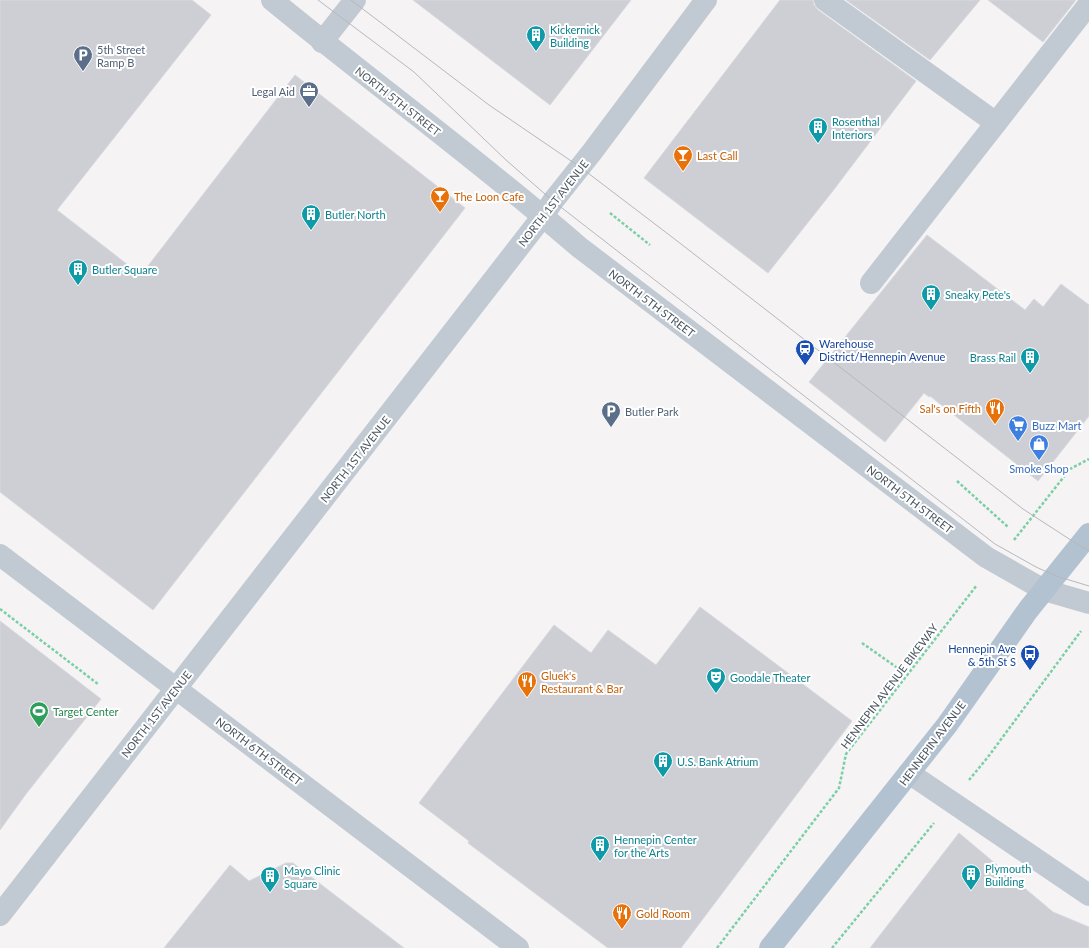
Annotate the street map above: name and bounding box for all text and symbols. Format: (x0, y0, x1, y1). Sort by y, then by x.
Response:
place label: Kickernick Building (550, 23, 600, 49)
building icon: Kickernick Building (525, 24, 547, 52)
place label: 5th Street Ramp B (97, 43, 145, 69)
parking icon: 5th Street Ramp B (72, 44, 94, 72)
street label: NORTH 5TH STREET (353, 64, 443, 139)
office icon: Legal Aid (298, 80, 320, 108)
place label: Legal Aid (251, 85, 295, 98)
place label: Rosenthal Interiors (832, 115, 880, 141)
building icon: Rosenthal Interiors (807, 116, 829, 144)
bar icon: Last Call (672, 144, 694, 172)
place label: Last Call (697, 149, 738, 162)
street label: NORTH 1ST AVENUE (515, 157, 591, 249)
bar icon: The Loon Cafe (429, 185, 451, 213)
place label: The Loon Cafe (454, 190, 524, 203)
building icon: Butler North (300, 203, 322, 231)
place label: Butler North (325, 208, 386, 221)
building icon: Butler Square (67, 258, 89, 286)
place label: Butler Square (92, 263, 158, 276)
street label: NORTH 5TH STREET (606, 266, 698, 340)
building icon: Sneaky Pete's (920, 283, 942, 311)
place label: Sneaky Pete's (945, 288, 1011, 301)
place label: Warehouse District/Hennepin Avenue (819, 337, 946, 363)
station icon: Warehouse District/Hennepin Avenue (794, 338, 816, 366)
building icon: Brass Rail (1019, 346, 1041, 374)
place label: Brass Rail (970, 351, 1016, 364)
restaurant icon: Sal's on Fifth (984, 397, 1006, 425)
parking icon: Butler Park (600, 400, 622, 428)
place label: Sal's on Fifth (920, 402, 981, 415)
place label: Butler Park (625, 405, 679, 418)
street label: NORTH 1ST AVENUE (317, 413, 393, 505)
supermarket icon: Buzz Mart (1007, 414, 1029, 442)
place label: Buzz Mart (1032, 419, 1081, 432)
shop icon: Smoke Shop (1028, 433, 1050, 461)
street label: NORTH 5TH STREET (864, 462, 956, 536)
place label: Smoke Shop (1009, 462, 1069, 475)
street label: HENNEPIN AVENUE BIKEWAY (838, 621, 940, 751)
place label: Hennepin Ave & 5th St S (948, 642, 1016, 668)
bus stop icon: Hennepin Ave & 5th St S (1019, 643, 1041, 671)
theatre icon: Goodale Theater (705, 666, 727, 694)
street label: NORTH 1ST AVENUE (118, 668, 194, 760)
place label: Gluek's Restaurant & Bar (541, 669, 623, 695)
restaurant icon: Gluek's Restaurant & Bar (516, 670, 538, 698)
place label: Goodale Theater (730, 671, 810, 684)
street label: HENNEPIN AVENUE (896, 698, 968, 788)
sports icon: Target Center (28, 700, 50, 728)
place label: Target Center (53, 705, 119, 718)
street label: NORTH 6TH STREET (213, 714, 305, 788)
building icon: U.S. Bank Atrium (652, 750, 674, 778)
place label: U.S. Bank Atrium (677, 755, 758, 768)
place label: Hennepin Center for the Arts (614, 833, 697, 859)
building icon: Hennepin Center for the Arts (589, 834, 611, 862)
place label: Plymouth Building (985, 862, 1031, 888)
building icon: Plymouth Building (960, 863, 982, 891)
place label: Mayo Clinic Square (284, 864, 341, 890)
building icon: Mayo Clinic Square (259, 865, 281, 893)
restaurant icon: Gold Room (611, 902, 633, 930)
place label: Gold Room (636, 907, 690, 920)

